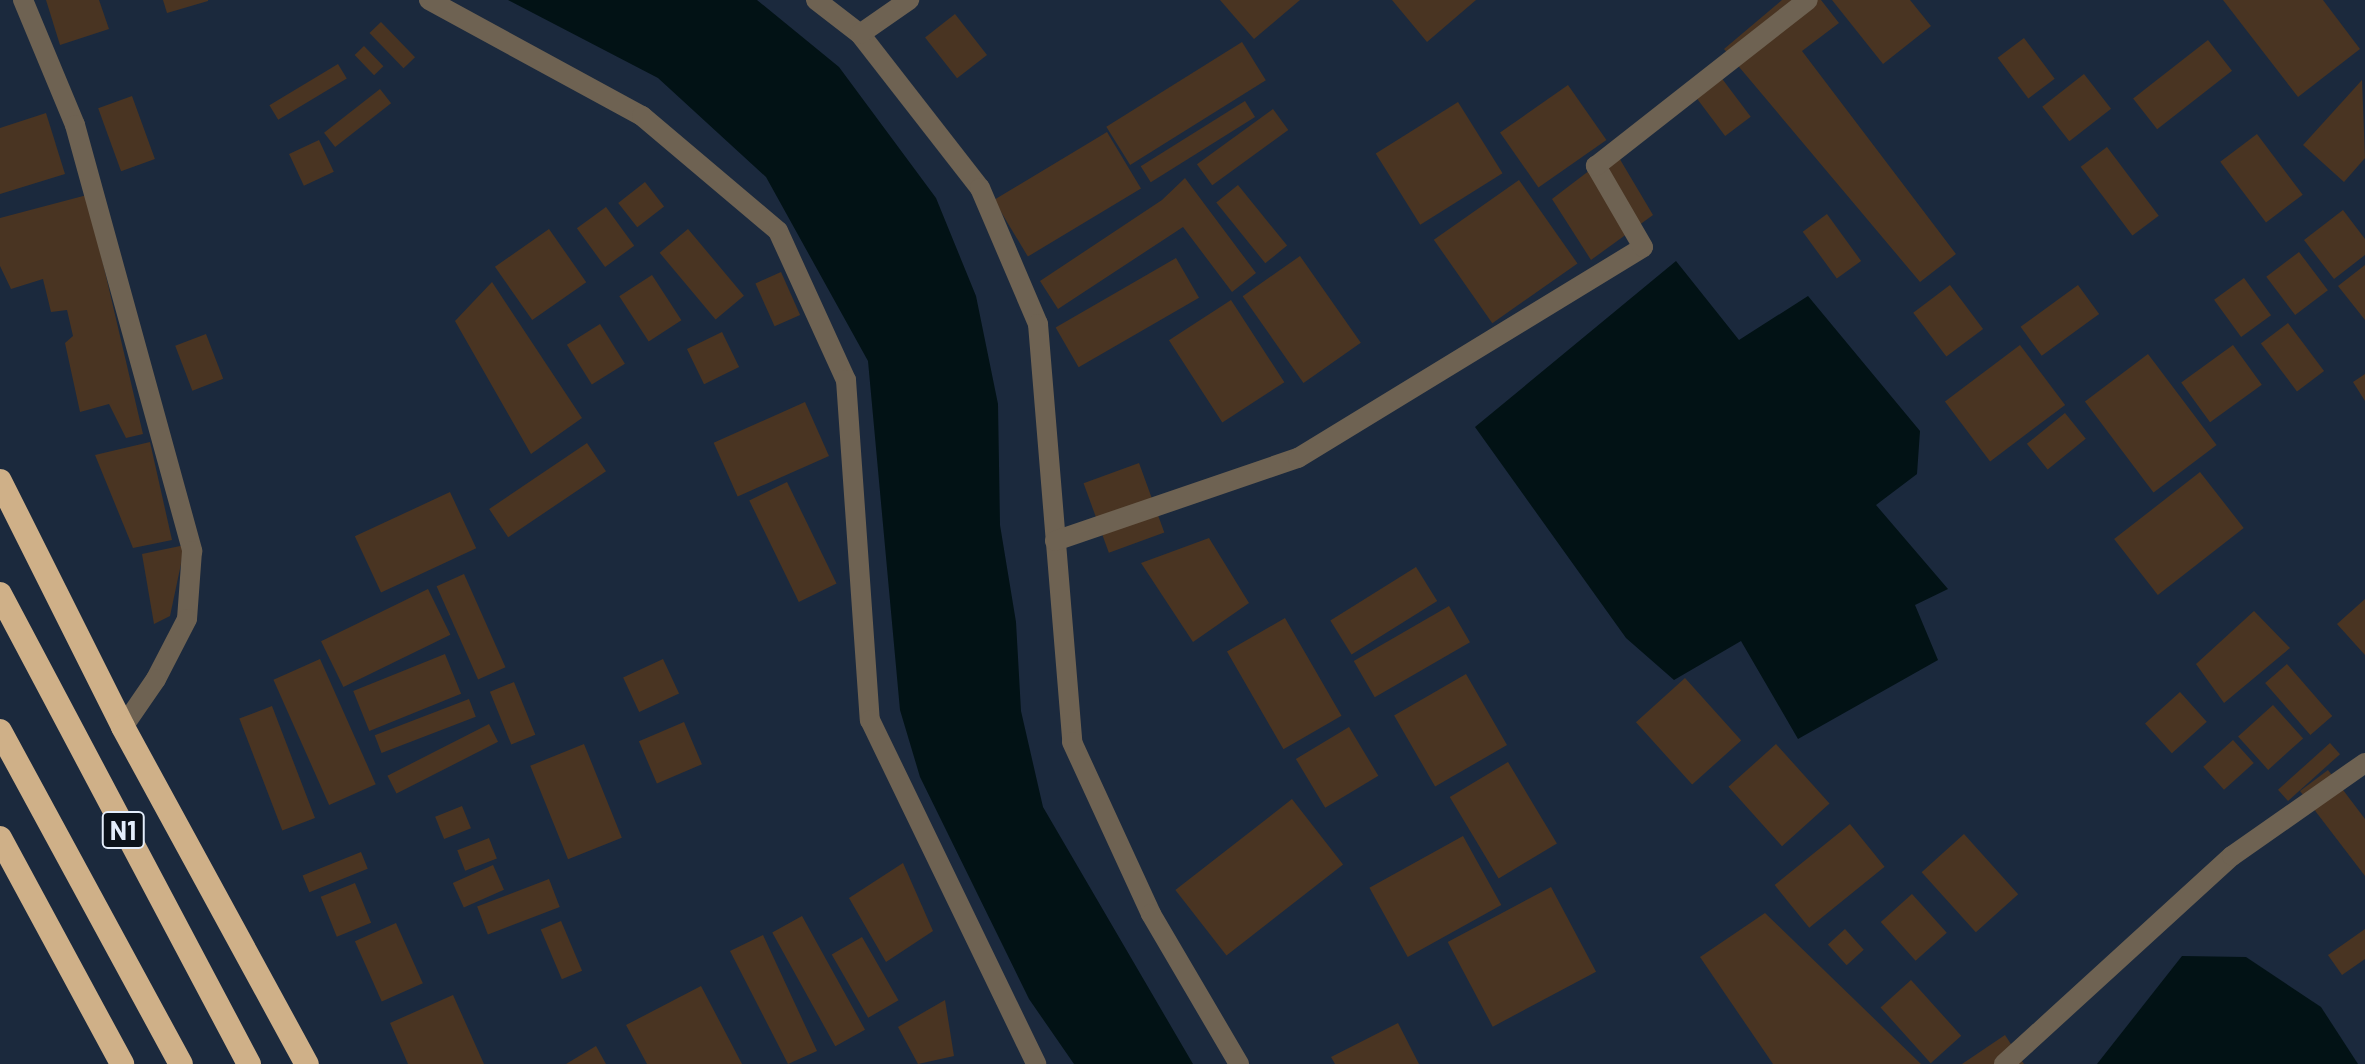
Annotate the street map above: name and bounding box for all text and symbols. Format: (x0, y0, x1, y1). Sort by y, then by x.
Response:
road number: N1 (101, 808, 145, 852)

